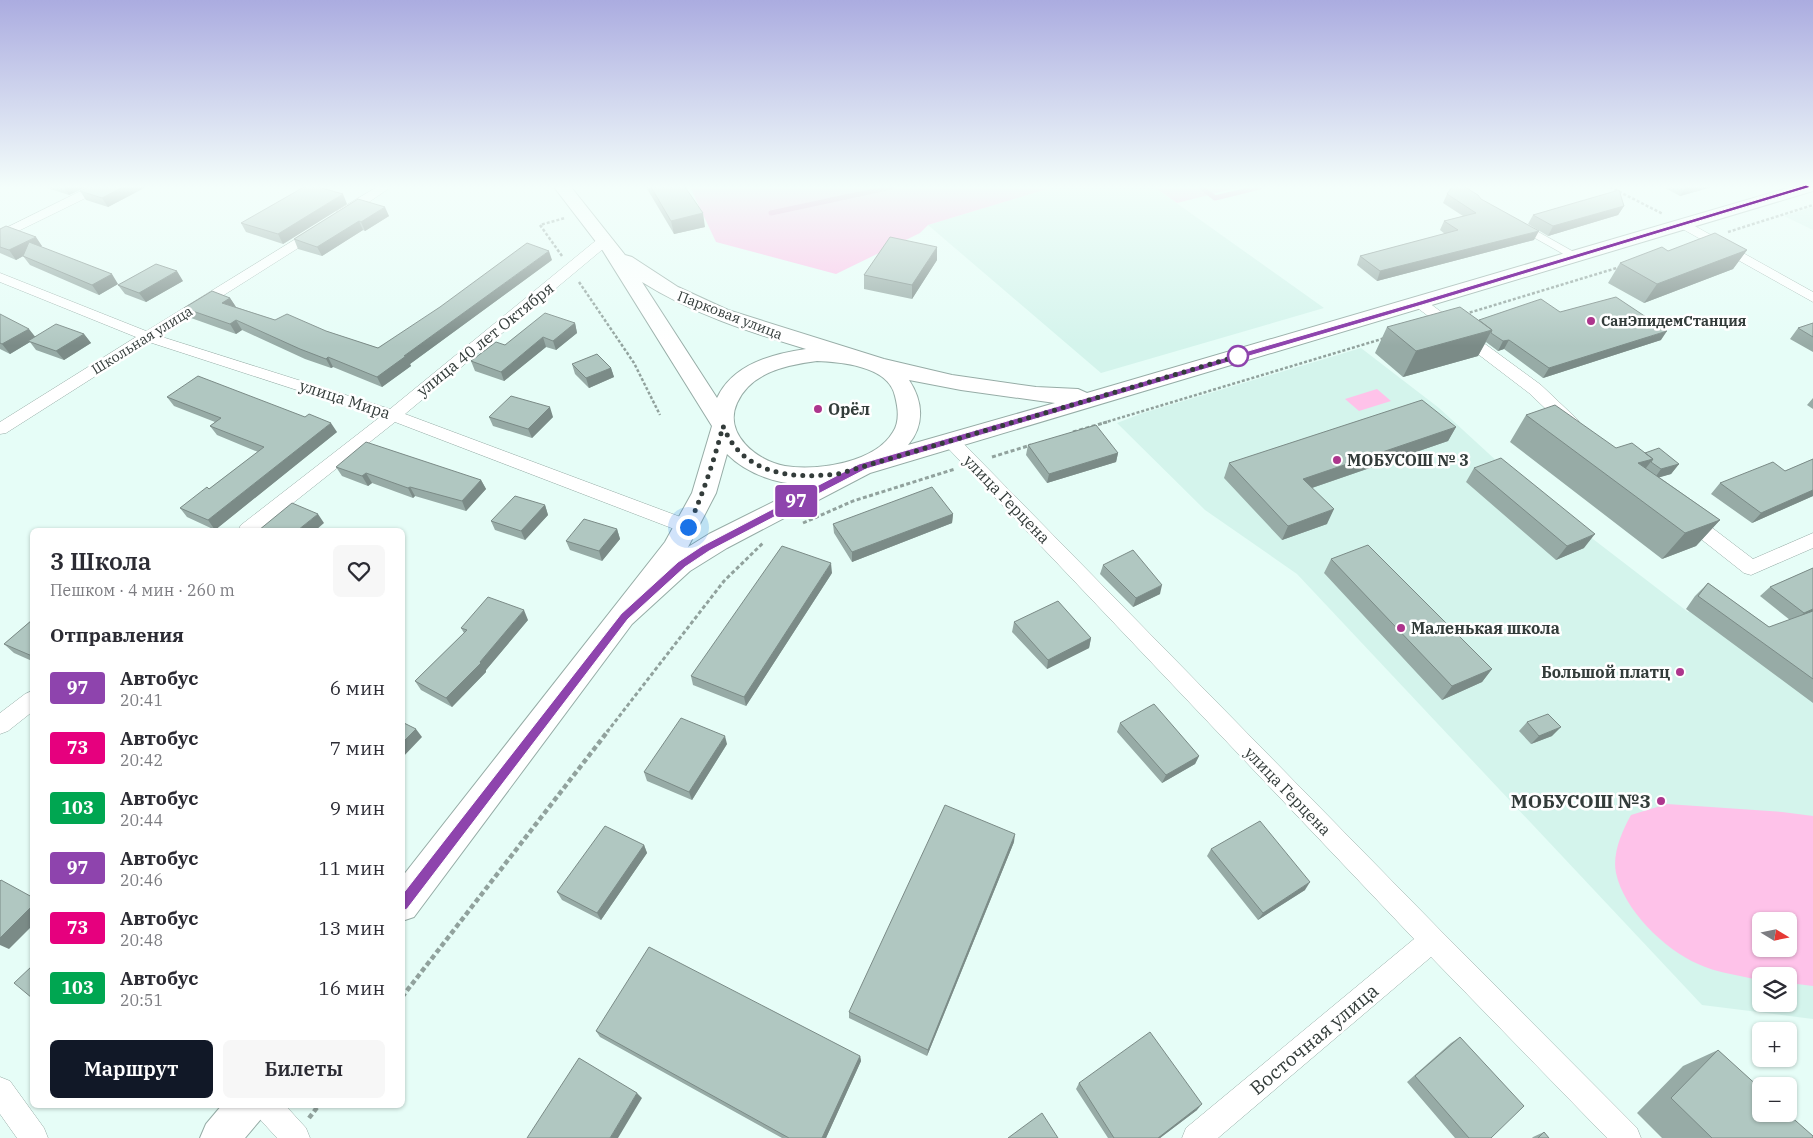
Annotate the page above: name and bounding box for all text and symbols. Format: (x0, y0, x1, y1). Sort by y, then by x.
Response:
street label: улица 40 лет Октября (412, 278, 558, 400)
street label: Парковая улица (675, 287, 786, 344)
street label: Школьная улица (88, 302, 196, 378)
place label: СанЭпидемСтанция (1601, 312, 1747, 330)
marker: СанЭпидемСтанция (1585, 315, 1597, 327)
unlabelled marker (1227, 345, 1249, 367)
street label: улица Мира (297, 375, 393, 423)
place label: Орёл (828, 399, 870, 419)
marker: Орёл (812, 403, 824, 415)
street label: улица Герцена (960, 450, 1055, 548)
place label: МОБУСОШ № 3 (1347, 450, 1469, 470)
marker: МОБУСОШ № 3 (1331, 454, 1343, 466)
line badge: 97 (774, 485, 818, 517)
text: 97 (785, 489, 807, 512)
your location (676, 515, 701, 540)
text: 3 Школа (50, 545, 152, 577)
button: heart (333, 545, 385, 597)
text: Пешком · 4 мин · 260 m (50, 580, 235, 600)
place label: Маленькая школа (1411, 618, 1560, 638)
marker: Маленькая школа (1395, 622, 1407, 634)
text: Отправления (50, 623, 184, 647)
place label: Большой платц (1541, 662, 1670, 682)
text: Автобус (120, 666, 198, 690)
marker: Большой платц (1674, 666, 1686, 678)
text: 97 (67, 676, 88, 699)
text: 6 мин (330, 676, 385, 700)
text: 20:41 (120, 690, 163, 710)
text: Автобус (120, 726, 198, 750)
text: 73 (67, 736, 88, 759)
text: 7 мин (330, 736, 385, 760)
street label: улица Герцена (1241, 742, 1336, 840)
text: 20:42 (120, 750, 163, 770)
text: Автобус (120, 786, 198, 810)
place label: МОБУСОШ №3 (1511, 789, 1651, 813)
marker: МОБУСОШ №3 (1655, 795, 1667, 807)
text: 103 (61, 796, 94, 819)
text: 9 мин (330, 796, 385, 820)
text: 20:44 (120, 810, 163, 830)
text: Автобус (120, 846, 198, 870)
text: 97 (67, 856, 88, 879)
text: 11 мин (318, 856, 385, 880)
text: 20:46 (120, 870, 163, 890)
text: Автобус (120, 906, 198, 930)
north arrow (1752, 912, 1798, 958)
map controls (1752, 912, 1797, 1122)
text: 73 (67, 916, 88, 939)
text: 13 мин (318, 916, 385, 940)
text: 20:48 (120, 930, 163, 950)
text: Автобус (120, 966, 198, 990)
button: layers (1752, 967, 1797, 1012)
text: 103 (61, 976, 94, 999)
text: 16 мин (318, 976, 385, 1000)
street label: Восточная улица (1245, 978, 1383, 1100)
text: 20:51 (120, 990, 163, 1010)
button: + (1752, 1022, 1797, 1067)
button: Маршрут (50, 1040, 213, 1098)
button: Билеты (223, 1040, 385, 1098)
button: − (1752, 1077, 1797, 1122)

